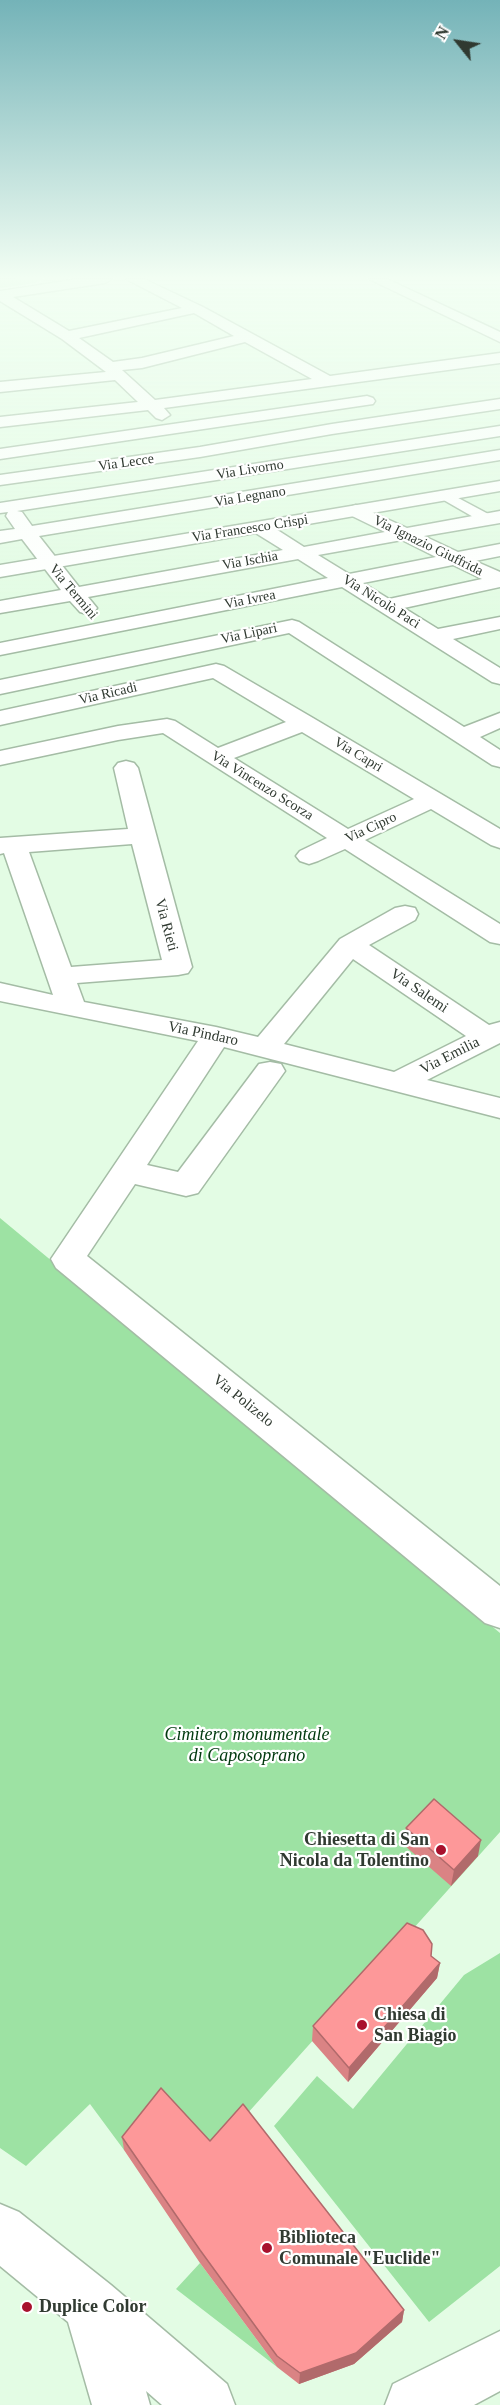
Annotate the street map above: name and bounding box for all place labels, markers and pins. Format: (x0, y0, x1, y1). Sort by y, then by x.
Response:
place label: Chiesetta di San Nicola da Tolentino (280, 1829, 429, 1872)
marker: Chiesetta di San Nicola da Tolentino (434, 1843, 448, 1857)
place label: Chiesa di San Biagio (374, 2004, 457, 2046)
marker: Chiesa di San Biagio (355, 2018, 369, 2032)
place label: Biblioteca Comunale "Euclide" (279, 2227, 440, 2270)
marker: Biblioteca Comunale "Euclide" (260, 2241, 274, 2255)
place label: Duplice Color (39, 2296, 146, 2318)
marker: Duplice Color (20, 2300, 34, 2314)

